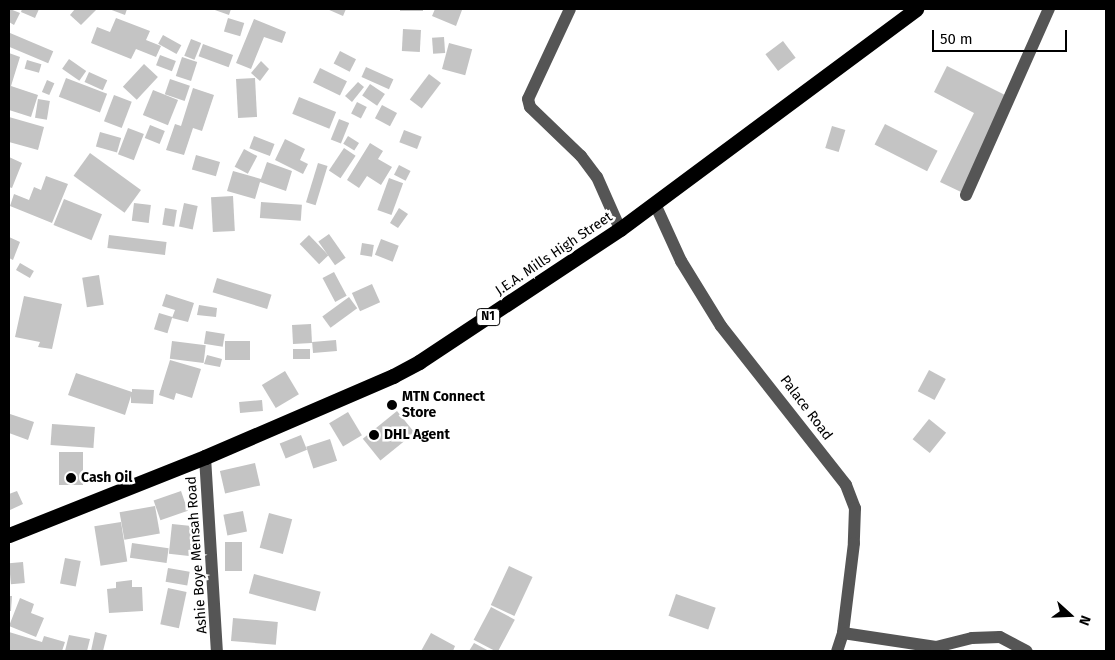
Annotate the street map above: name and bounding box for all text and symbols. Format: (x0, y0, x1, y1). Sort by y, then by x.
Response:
scale bar (935, 20, 1070, 52)
text: 50 m (940, 30, 973, 48)
street label: J.E.A. Mills High Street (492, 209, 616, 299)
road number: N1 (476, 308, 500, 326)
street label: Palace Road (776, 372, 836, 444)
place label: MTN Connect Store (402, 389, 485, 422)
marker: MTN Connect Store (386, 399, 398, 411)
place label: DHL Agent (384, 427, 450, 443)
marker: DHL Agent (368, 429, 380, 441)
place label: Cash Oil (81, 470, 132, 486)
marker: Cash Oil (65, 472, 77, 484)
street label: Ashie Boye Mensah Road (183, 476, 211, 634)
north arrow (1045, 590, 1095, 640)
text: N (1075, 613, 1094, 628)

